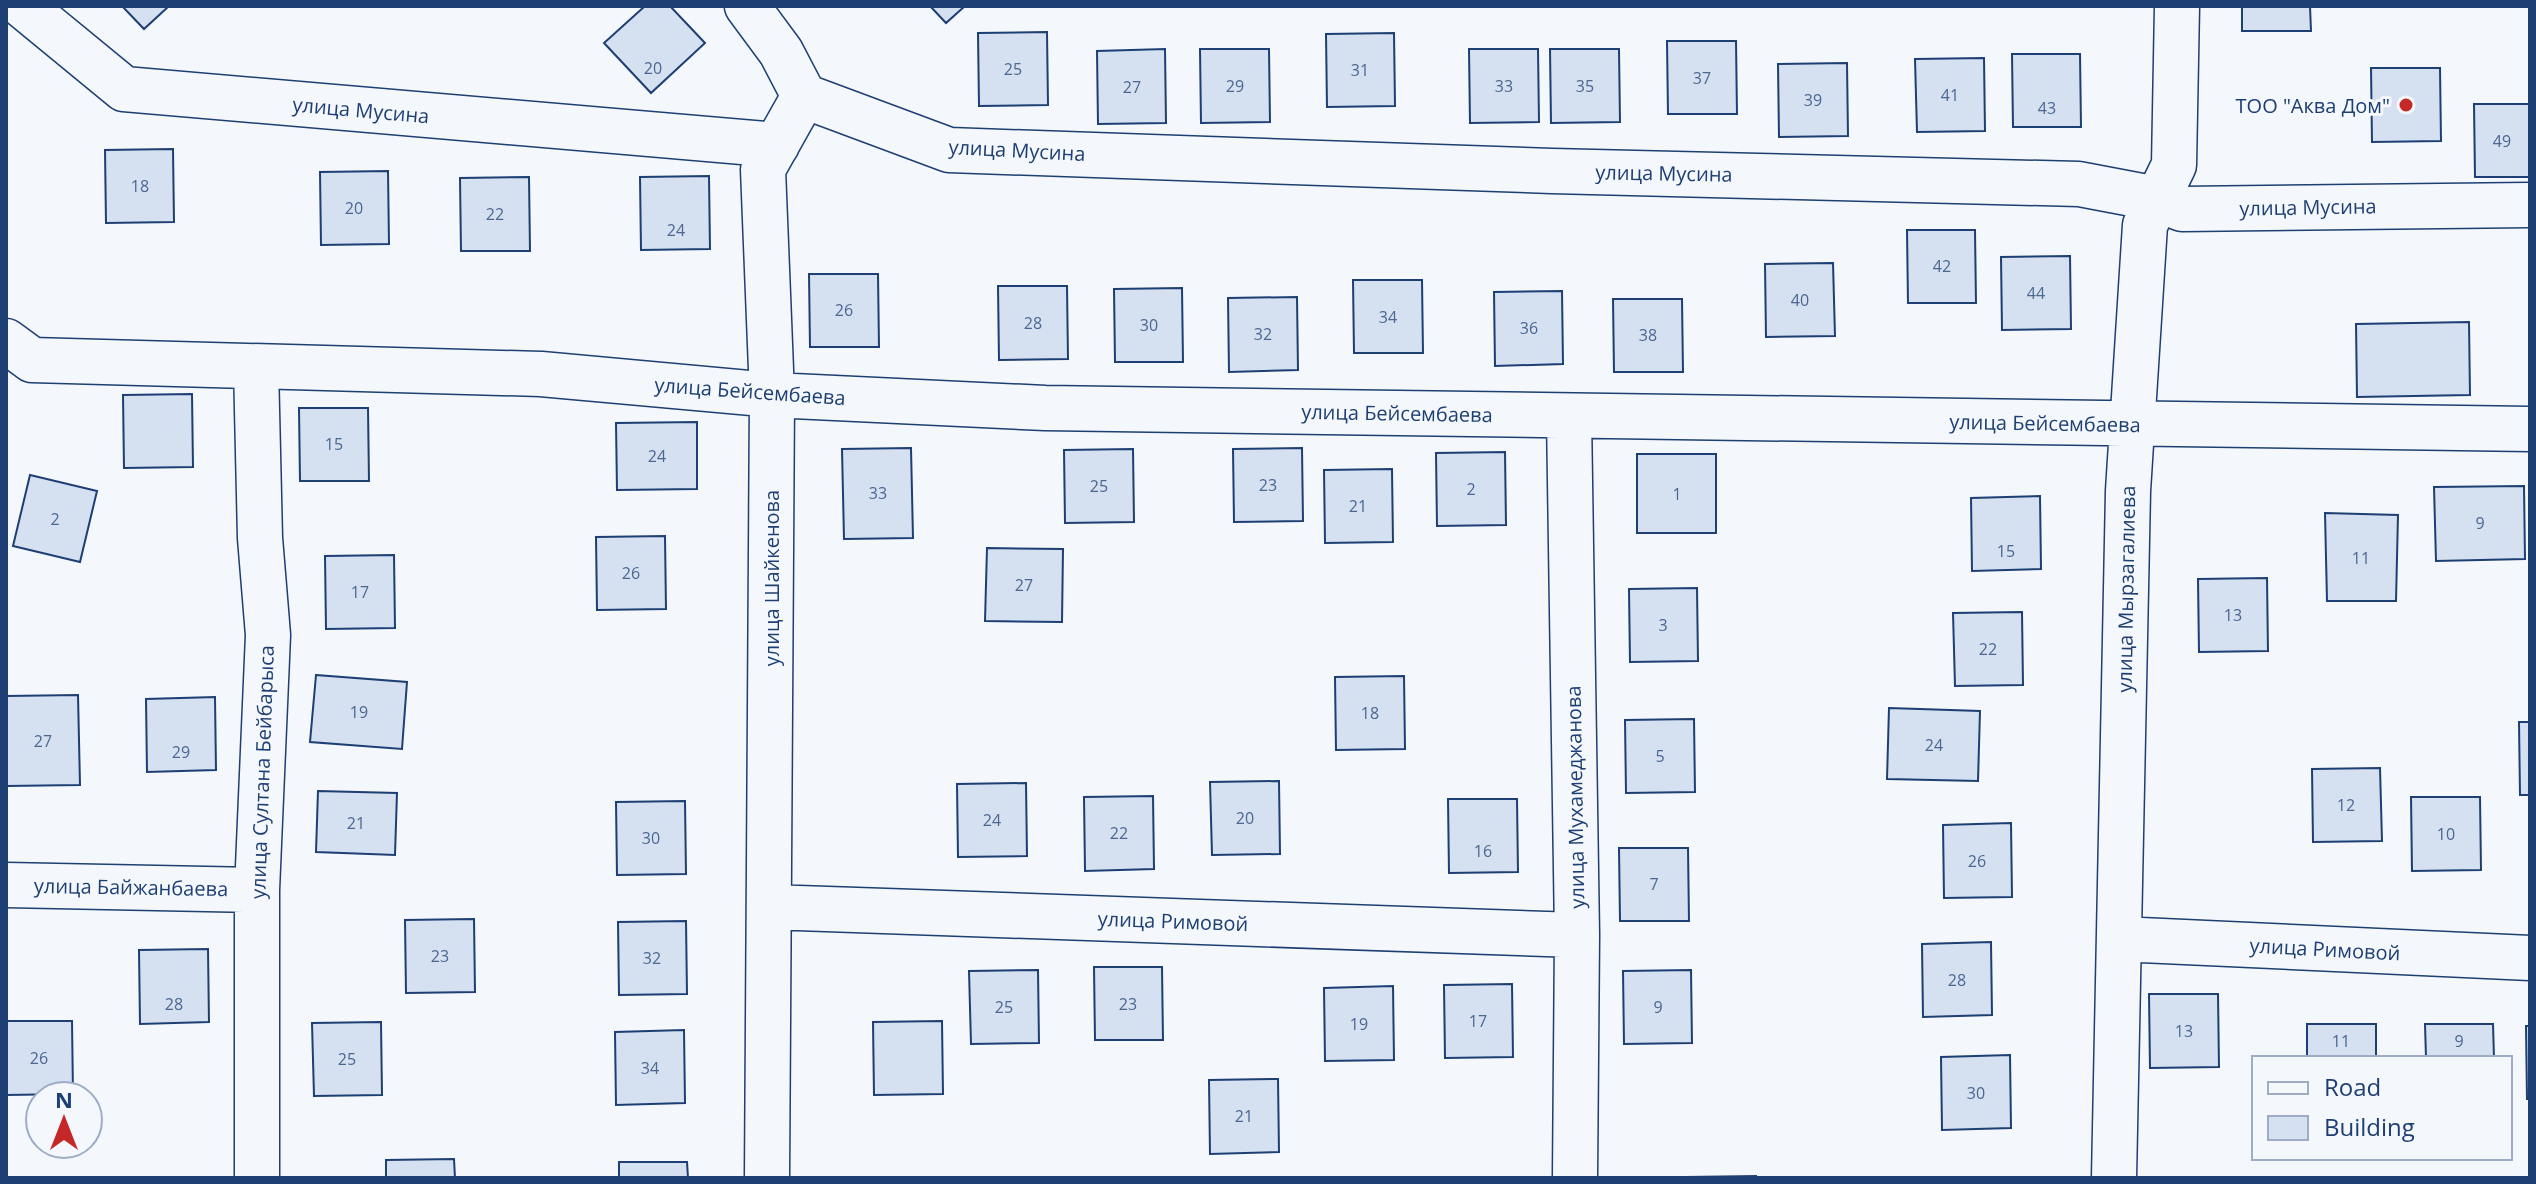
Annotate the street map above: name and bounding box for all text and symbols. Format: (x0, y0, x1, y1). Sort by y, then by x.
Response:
house number: 20 (644, 57, 662, 79)
house number: 25 (1004, 58, 1022, 80)
house number: 31 (1351, 59, 1369, 81)
house number: 37 (1693, 67, 1711, 89)
house number: 29 (1226, 75, 1244, 97)
house number: 33 (1495, 75, 1513, 97)
house number: 35 (1576, 75, 1594, 97)
house number: 27 (1123, 76, 1141, 98)
house number: 41 (1941, 84, 1959, 106)
house number: 39 (1804, 89, 1822, 111)
street label: улица Мусина (292, 91, 430, 129)
place label: ТОО "Аква Дом" (2236, 92, 2390, 119)
marker: ТОО "Аква Дом" (2397, 96, 2415, 114)
house number: 43 (2038, 97, 2056, 119)
house number: 49 (2493, 130, 2511, 152)
street label: улица Мусина (948, 133, 1086, 167)
street label: улица Мусина (1595, 158, 1733, 188)
house number: 18 (131, 175, 149, 197)
street label: улица Мусина (2239, 192, 2377, 222)
house number: 20 (345, 197, 363, 219)
house number: 22 (486, 203, 504, 225)
house number: 24 (667, 219, 685, 241)
house number: 42 (1933, 255, 1951, 277)
house number: 44 (2027, 282, 2045, 304)
house number: 40 (1791, 289, 1809, 311)
house number: 26 (835, 299, 853, 321)
house number: 34 (1379, 306, 1397, 328)
house number: 28 (1024, 312, 1042, 334)
house number: 30 (1140, 314, 1158, 336)
house number: 36 (1520, 317, 1538, 339)
house number: 32 (1254, 323, 1272, 345)
house number: 38 (1639, 324, 1657, 346)
street label: улица Бейсембаева (654, 371, 846, 411)
street label: улица Бейсембаева (1301, 398, 1493, 428)
street label: улица Бейсембаева (1949, 408, 2141, 438)
house number: 15 (325, 433, 343, 455)
house number: 24 (648, 445, 666, 467)
house number: 23 (1259, 474, 1277, 496)
house number: 25 (1090, 475, 1108, 497)
house number: 2 (1466, 478, 1476, 500)
house number: 33 (869, 482, 887, 504)
house number: 1 (1672, 483, 1682, 505)
street label: улица Мырзагалиева (2111, 485, 2141, 693)
street label: улица Шайкенова (758, 490, 785, 666)
house number: 21 (1349, 495, 1367, 517)
house number: 2 (50, 508, 60, 530)
house number: 9 (2475, 512, 2485, 534)
house number: 15 (1997, 540, 2015, 562)
house number: 11 (2352, 547, 2370, 569)
house number: 26 (622, 562, 640, 584)
house number: 27 (1015, 574, 1033, 596)
house number: 17 (351, 581, 369, 603)
house number: 13 (2224, 604, 2242, 626)
house number: 3 (1658, 614, 1668, 636)
house number: 22 (1979, 638, 1997, 660)
street label: улица Султана Бейбарыса (244, 645, 280, 899)
street label: улица Мухамеджанова (1560, 685, 1590, 909)
house number: 19 (350, 701, 368, 723)
house number: 18 (1361, 702, 1379, 724)
house number: 27 (34, 730, 52, 752)
house number: 24 (1925, 734, 1943, 756)
house number: 29 (172, 741, 190, 763)
house number: 5 (1655, 745, 1665, 767)
house number: 12 (2337, 794, 2355, 816)
house number: 20 (1236, 807, 1254, 829)
house number: 24 (983, 809, 1001, 831)
house number: 21 (347, 812, 365, 834)
house number: 22 (1110, 822, 1128, 844)
house number: 10 (2437, 823, 2455, 845)
house number: 30 (642, 827, 660, 849)
house number: 16 (1474, 840, 1492, 862)
house number: 26 (1968, 850, 1986, 872)
street label: улица Байжанбаева (34, 872, 228, 902)
house number: 7 (1649, 873, 1659, 895)
street label: улица Римовой (1097, 905, 1249, 937)
street label: улица Римовой (2249, 932, 2401, 966)
house number: 23 (431, 945, 449, 967)
house number: 32 (643, 947, 661, 969)
house number: 28 (1948, 969, 1966, 991)
house number: 28 (165, 993, 183, 1015)
house number: 23 (1119, 993, 1137, 1015)
house number: 25 (995, 996, 1013, 1018)
house number: 9 (1653, 996, 1663, 1018)
house number: 17 (1469, 1010, 1487, 1032)
house number: 19 (1350, 1013, 1368, 1035)
house number: 13 (2175, 1020, 2193, 1042)
house number: 11 (2332, 1030, 2350, 1052)
house number: 9 (2454, 1030, 2464, 1052)
house number: 26 (30, 1047, 48, 1069)
house number: 25 (338, 1048, 356, 1070)
legend (2252, 1056, 2512, 1160)
house number: 34 (641, 1057, 659, 1079)
text: Road (2324, 1070, 2381, 1103)
north arrow (24, 1080, 104, 1160)
house number: 30 (1967, 1082, 1985, 1104)
text: N (55, 1084, 73, 1114)
house number: 21 (1235, 1105, 1253, 1127)
text: Building (2324, 1110, 2415, 1143)

